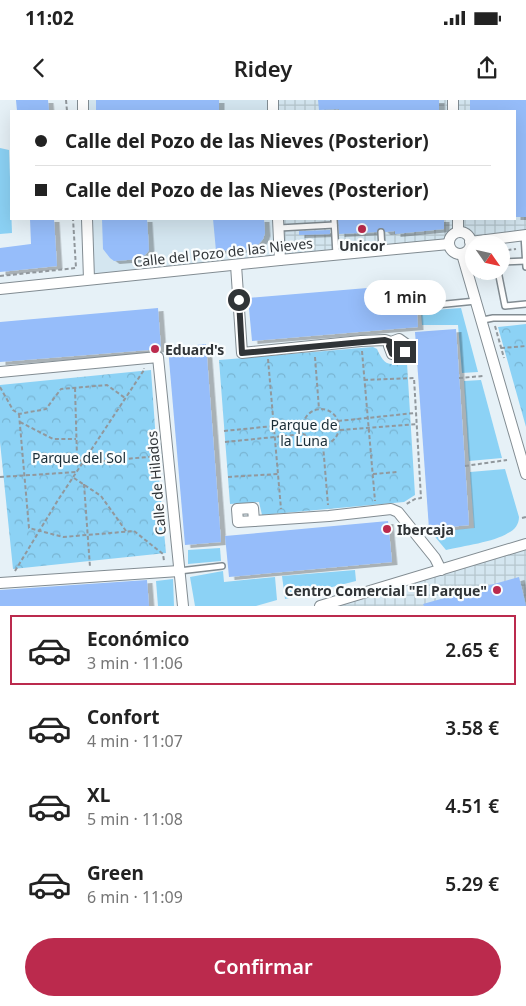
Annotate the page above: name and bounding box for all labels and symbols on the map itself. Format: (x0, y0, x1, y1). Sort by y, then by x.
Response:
marker: Unicor (356, 223, 368, 235)
street label: Calle del Pozo de las Nieves (132, 233, 314, 271)
north arrow (465, 235, 510, 280)
place label: Unicor (339, 236, 386, 255)
callout: 1 min (364, 280, 446, 314)
route start (228, 289, 250, 311)
place label: Eduard's (165, 340, 224, 359)
route end (394, 341, 416, 363)
marker: Eduard's (149, 343, 161, 355)
park label: Parque de la Luna (270, 415, 338, 450)
street label: Calle de Hilados (142, 430, 170, 536)
park label: Parque del Sol (32, 448, 126, 467)
place label: Ibercaja (397, 520, 454, 539)
marker: Ibercaja (381, 523, 393, 535)
place label: Centro Comercial "El Parque" (284, 581, 487, 600)
marker: Centro Comercial "El Parque" (491, 584, 503, 596)

